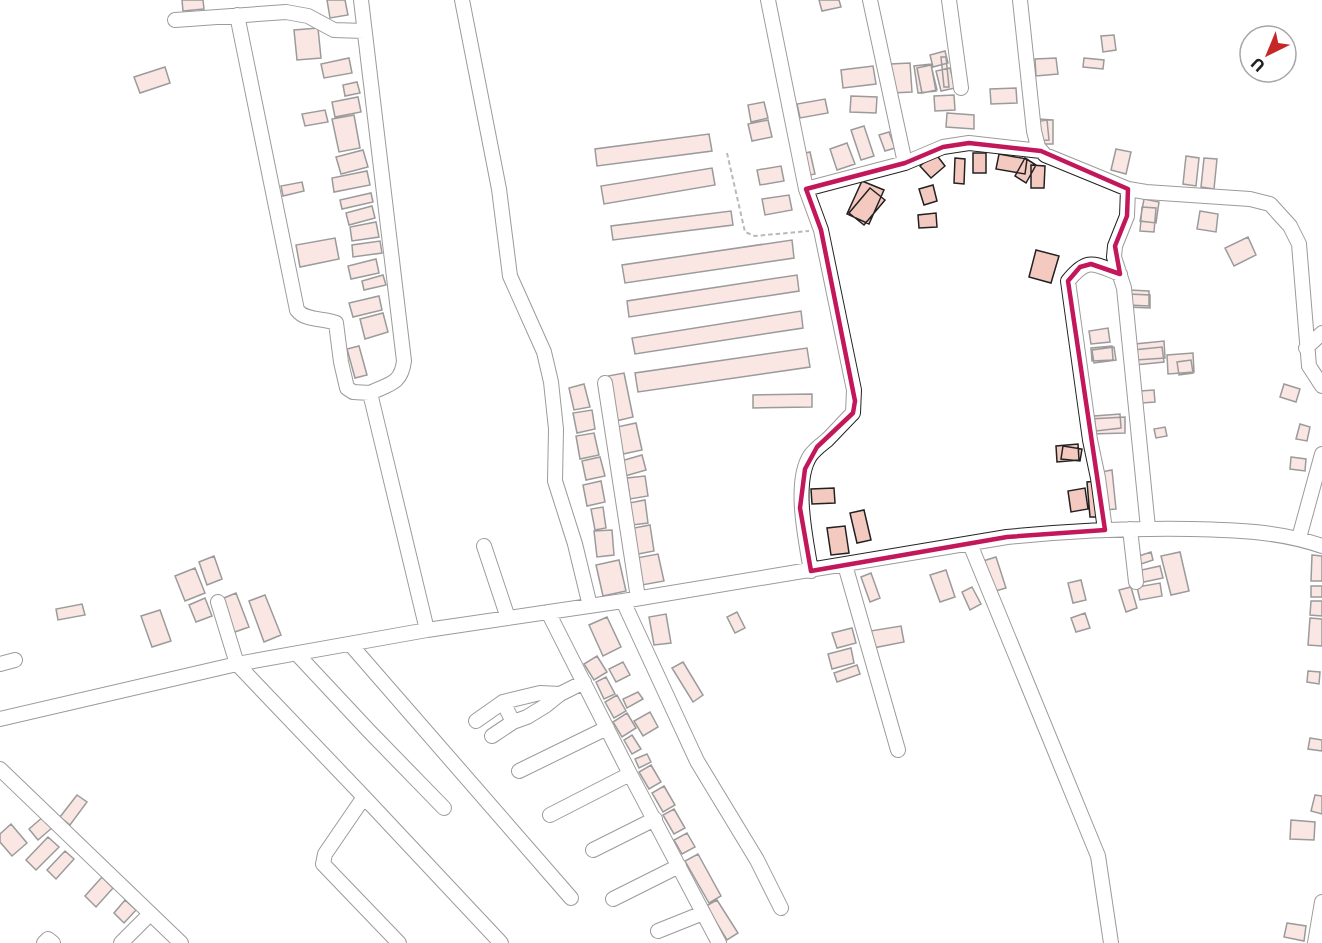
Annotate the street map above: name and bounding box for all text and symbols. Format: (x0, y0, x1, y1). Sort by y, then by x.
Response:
north arrow (1238, 24, 1298, 84)
text: U (1247, 54, 1268, 76)

